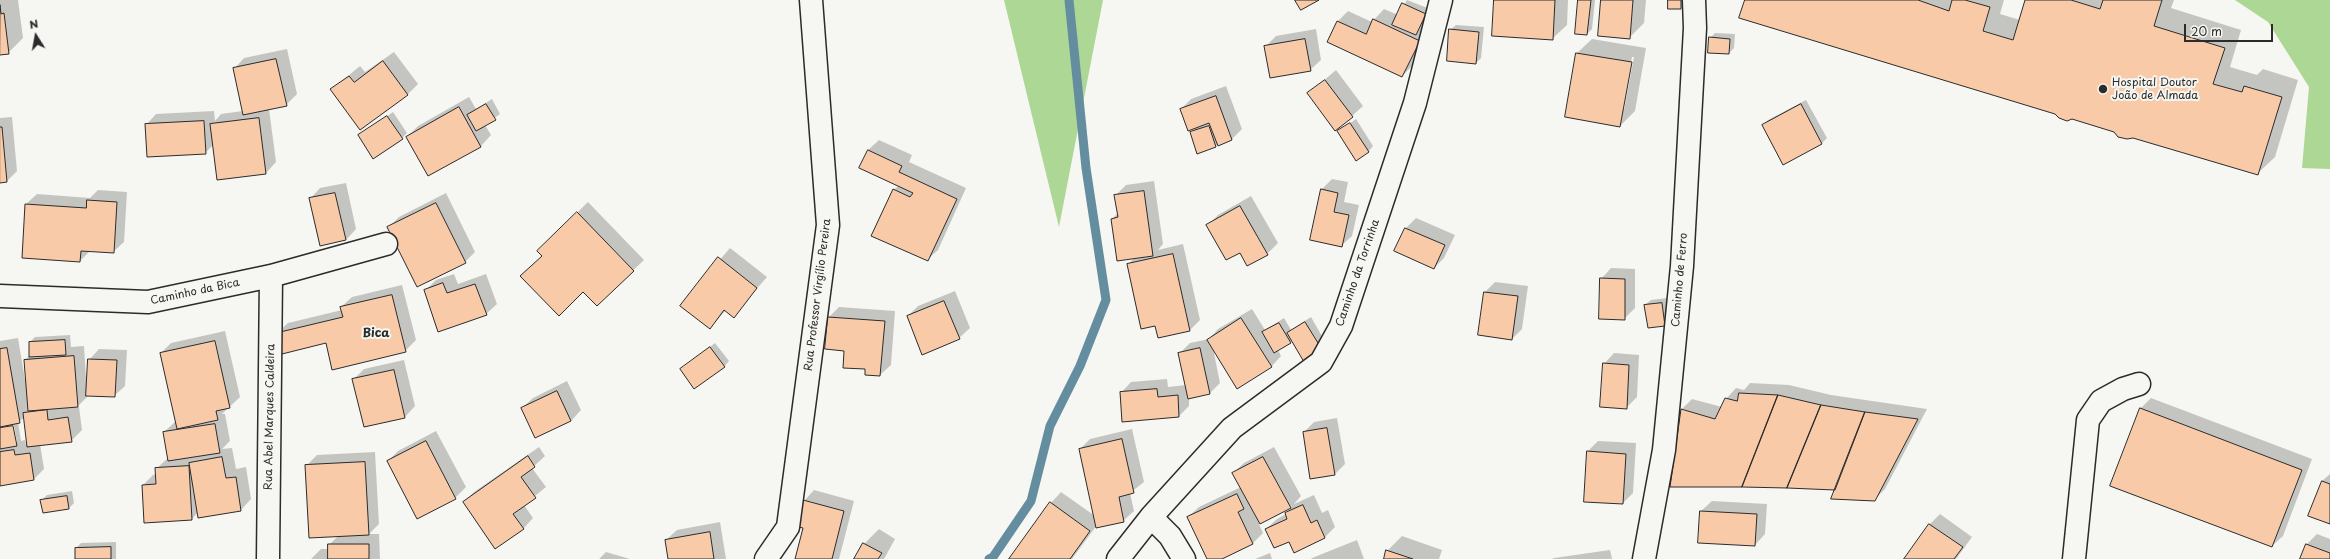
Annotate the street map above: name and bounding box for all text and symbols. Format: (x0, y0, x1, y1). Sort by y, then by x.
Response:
text: N (28, 15, 40, 33)
north arrow (16, 16, 56, 56)
scale bar (2186, 16, 2275, 42)
text: 20 m (2191, 22, 2222, 40)
place label: Hospital Doutor João de Almada (2112, 76, 2198, 102)
marker: Hospital Doutor João de Almada (2097, 83, 2109, 95)
street label: Rua Professor Virgílio Pereira (802, 218, 834, 372)
street label: Caminho da Torrinha (1333, 218, 1383, 328)
street label: Caminho de Ferro (1669, 232, 1691, 328)
street label: Caminho da Bica (149, 276, 241, 308)
district label: Bica (362, 327, 390, 341)
street label: Rua Abel Marques Caldeira (262, 344, 278, 490)

